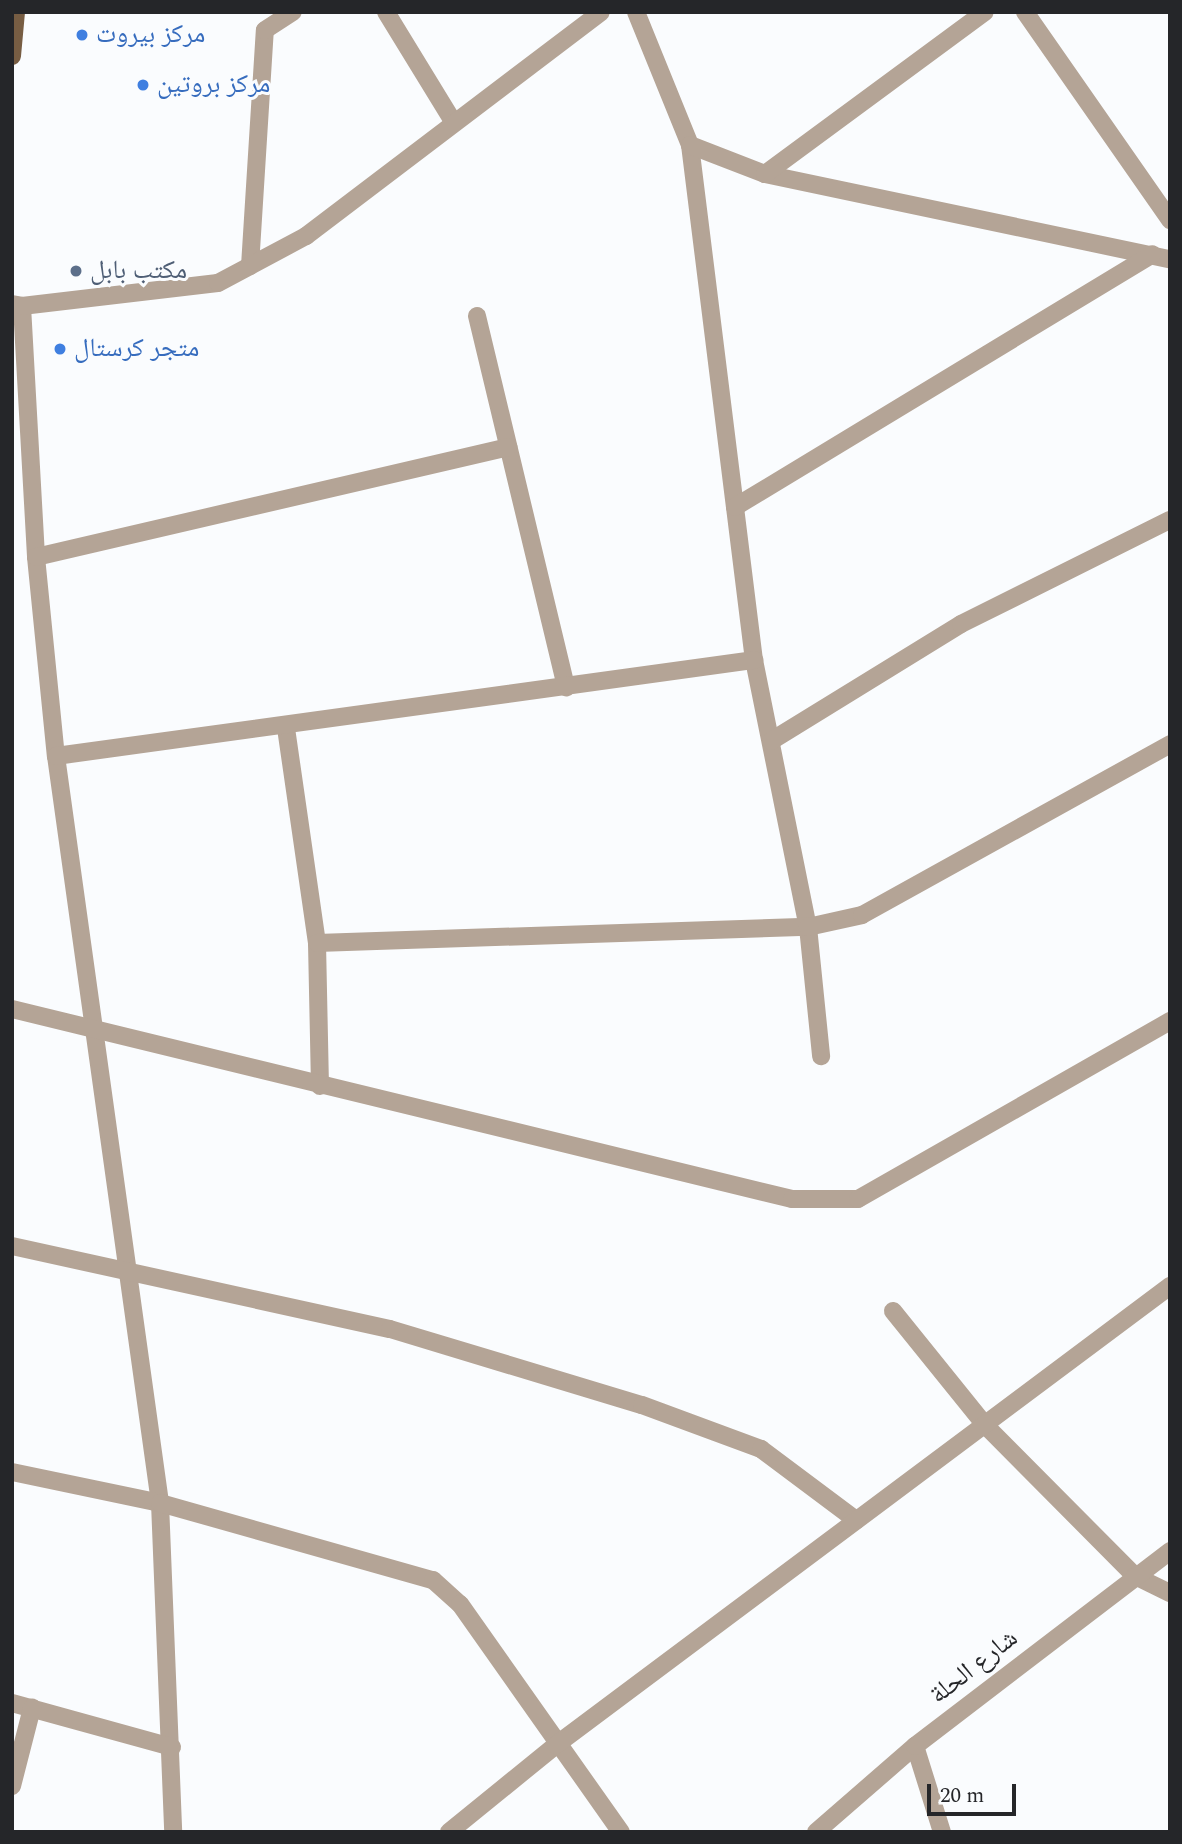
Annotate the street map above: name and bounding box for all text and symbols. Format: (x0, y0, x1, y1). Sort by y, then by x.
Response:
place label: مركز بيروت (96, 19, 205, 51)
marker: مركز بيروت (74, 27, 90, 43)
place label: مركز بروتين (157, 69, 270, 101)
marker: مركز بروتين (135, 77, 151, 93)
place label: مكتب بابل (90, 255, 187, 287)
marker: مكتب بابل (68, 263, 84, 279)
place label: متجر كرستال (74, 333, 199, 365)
marker: متجر كرستال (52, 341, 68, 357)
street label: شارع الحلة (924, 1623, 1024, 1711)
scale bar (930, 1770, 1019, 1814)
text: 20 m (940, 1780, 984, 1812)

